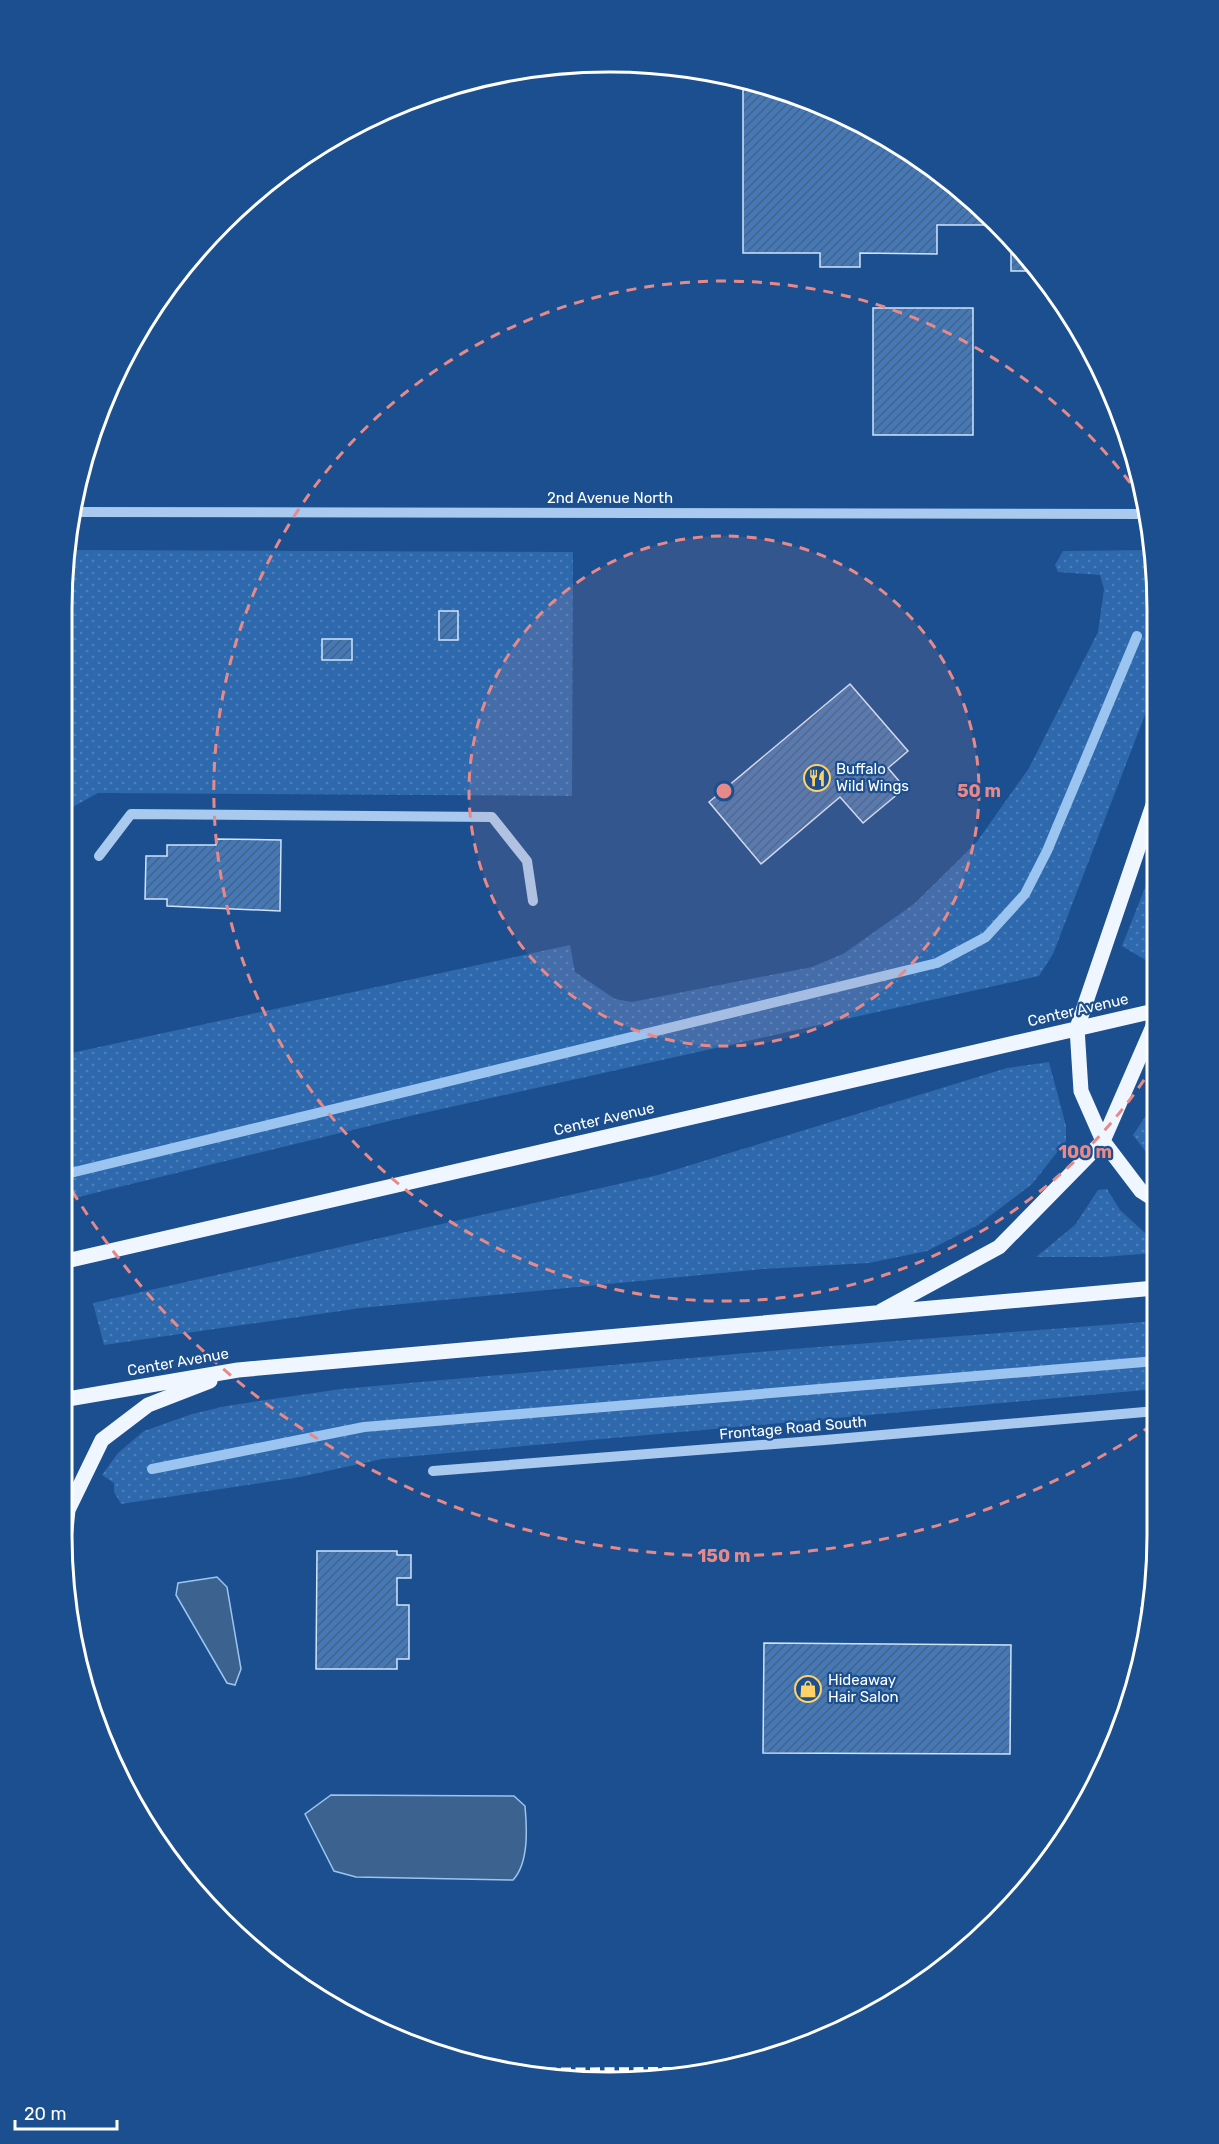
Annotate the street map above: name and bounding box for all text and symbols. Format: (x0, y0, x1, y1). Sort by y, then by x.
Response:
street label: 2nd Avenue North (547, 489, 673, 507)
place label: Buffalo Wild Wings (836, 760, 909, 795)
restaurant icon: Buffalo Wild Wings (802, 763, 832, 793)
text: 50 m (957, 780, 1001, 802)
centre of rings (714, 781, 734, 801)
street label: Center Avenue (1026, 990, 1130, 1030)
street label: Center Avenue (552, 1099, 656, 1139)
text: 100 m (1058, 1141, 1112, 1163)
street label: Center Avenue (126, 1344, 230, 1380)
street label: Frontage Road South (718, 1413, 868, 1443)
text: 150 m (697, 1545, 751, 1567)
place label: Hideaway Hair Salon (828, 1671, 899, 1706)
shop icon: Hideaway Hair Salon (793, 1674, 823, 1704)
scale bar (15, 2093, 117, 2131)
text: 20 m (24, 2103, 66, 2125)

